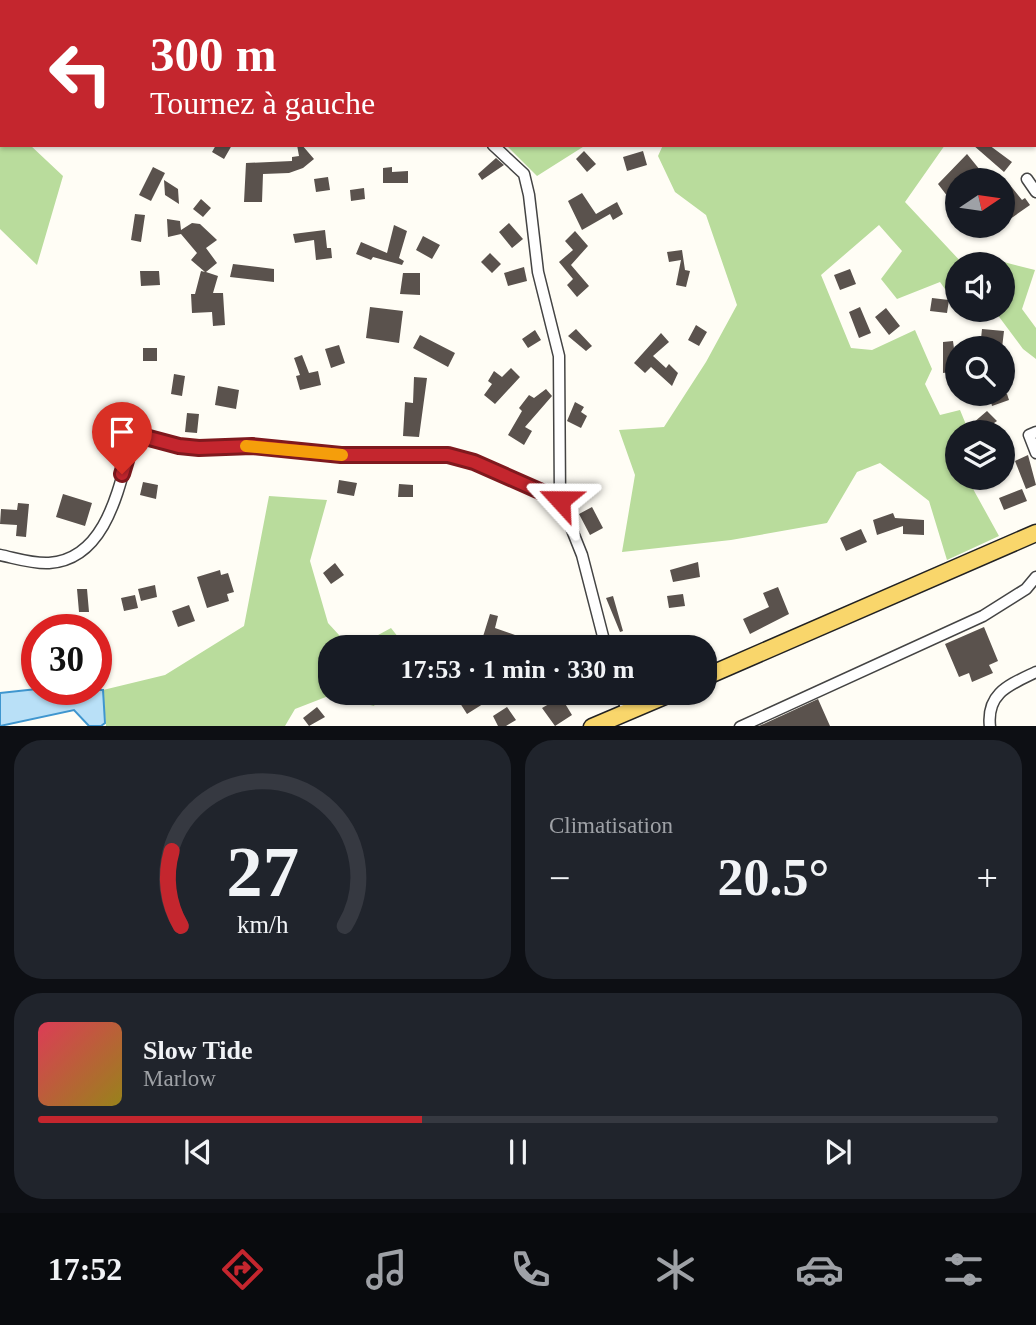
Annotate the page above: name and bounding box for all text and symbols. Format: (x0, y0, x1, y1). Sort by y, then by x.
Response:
text: 300 m (150, 27, 277, 82)
icon: left (35, 28, 126, 119)
text: Tournez à gauche (150, 85, 375, 121)
north arrow (945, 168, 1015, 238)
map controls (945, 168, 1015, 490)
button: sound (945, 252, 1015, 322)
button: search (945, 336, 1015, 406)
pin (92, 402, 152, 474)
icon: arrive (103, 413, 141, 451)
button: layers (945, 420, 1015, 490)
position arrow (523, 463, 597, 537)
speed limit sign: 30 (21, 614, 112, 705)
text: 17:53 · 1 min · 330 m (401, 655, 635, 684)
text: Climatisation (549, 813, 673, 838)
text: 27 (226, 831, 299, 912)
text: 20.5° (718, 849, 829, 906)
text: − (549, 857, 570, 899)
text: + (977, 857, 998, 899)
text: km/h (237, 910, 289, 937)
text: Slow Tide (143, 1036, 253, 1065)
text: Marlow (143, 1066, 216, 1091)
icon: previous (179, 1133, 217, 1171)
icon: pause (499, 1133, 537, 1171)
icon: next (819, 1133, 857, 1171)
icon: directions (218, 1245, 267, 1294)
icon: music (362, 1245, 411, 1294)
icon: phone (506, 1245, 555, 1294)
icon: climate (651, 1245, 700, 1294)
icon: car (795, 1245, 844, 1294)
icon: filters (939, 1245, 988, 1294)
text: 17:52 (48, 1251, 122, 1287)

